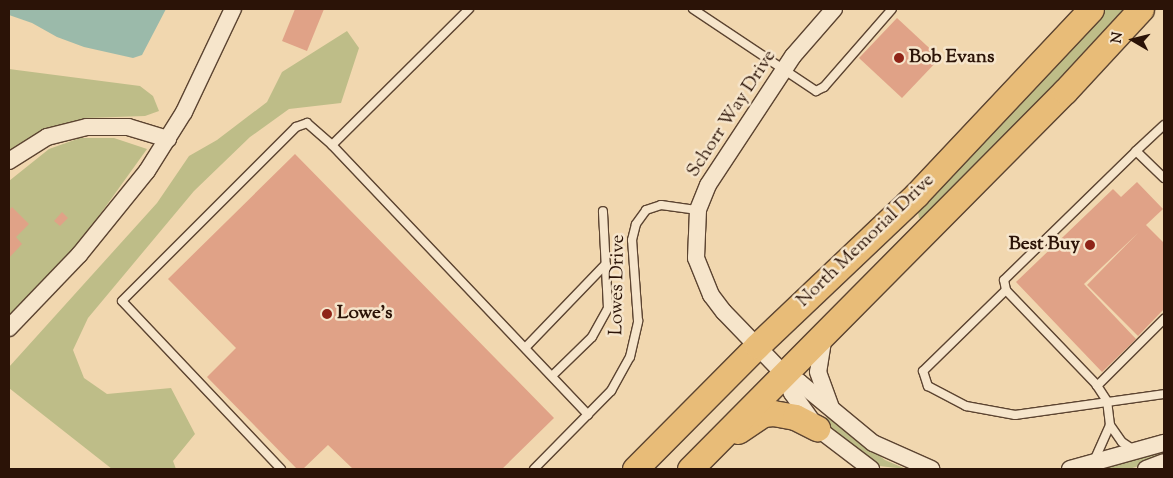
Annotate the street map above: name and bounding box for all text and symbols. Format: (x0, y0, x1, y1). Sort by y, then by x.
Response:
north arrow (1108, 15, 1158, 65)
text: N (1107, 31, 1129, 45)
street label: Schorr Way Drive (682, 46, 782, 182)
place label: Bob Evans (909, 47, 994, 69)
marker: Bob Evans (893, 52, 905, 64)
street label: North Memorial Drive (792, 169, 940, 313)
street label: Lowes Drive (606, 234, 630, 336)
place label: Best Buy (1009, 234, 1080, 256)
marker: Best Buy (1084, 239, 1096, 251)
place label: Lowe's (337, 303, 392, 325)
marker: Lowe's (321, 308, 333, 320)

